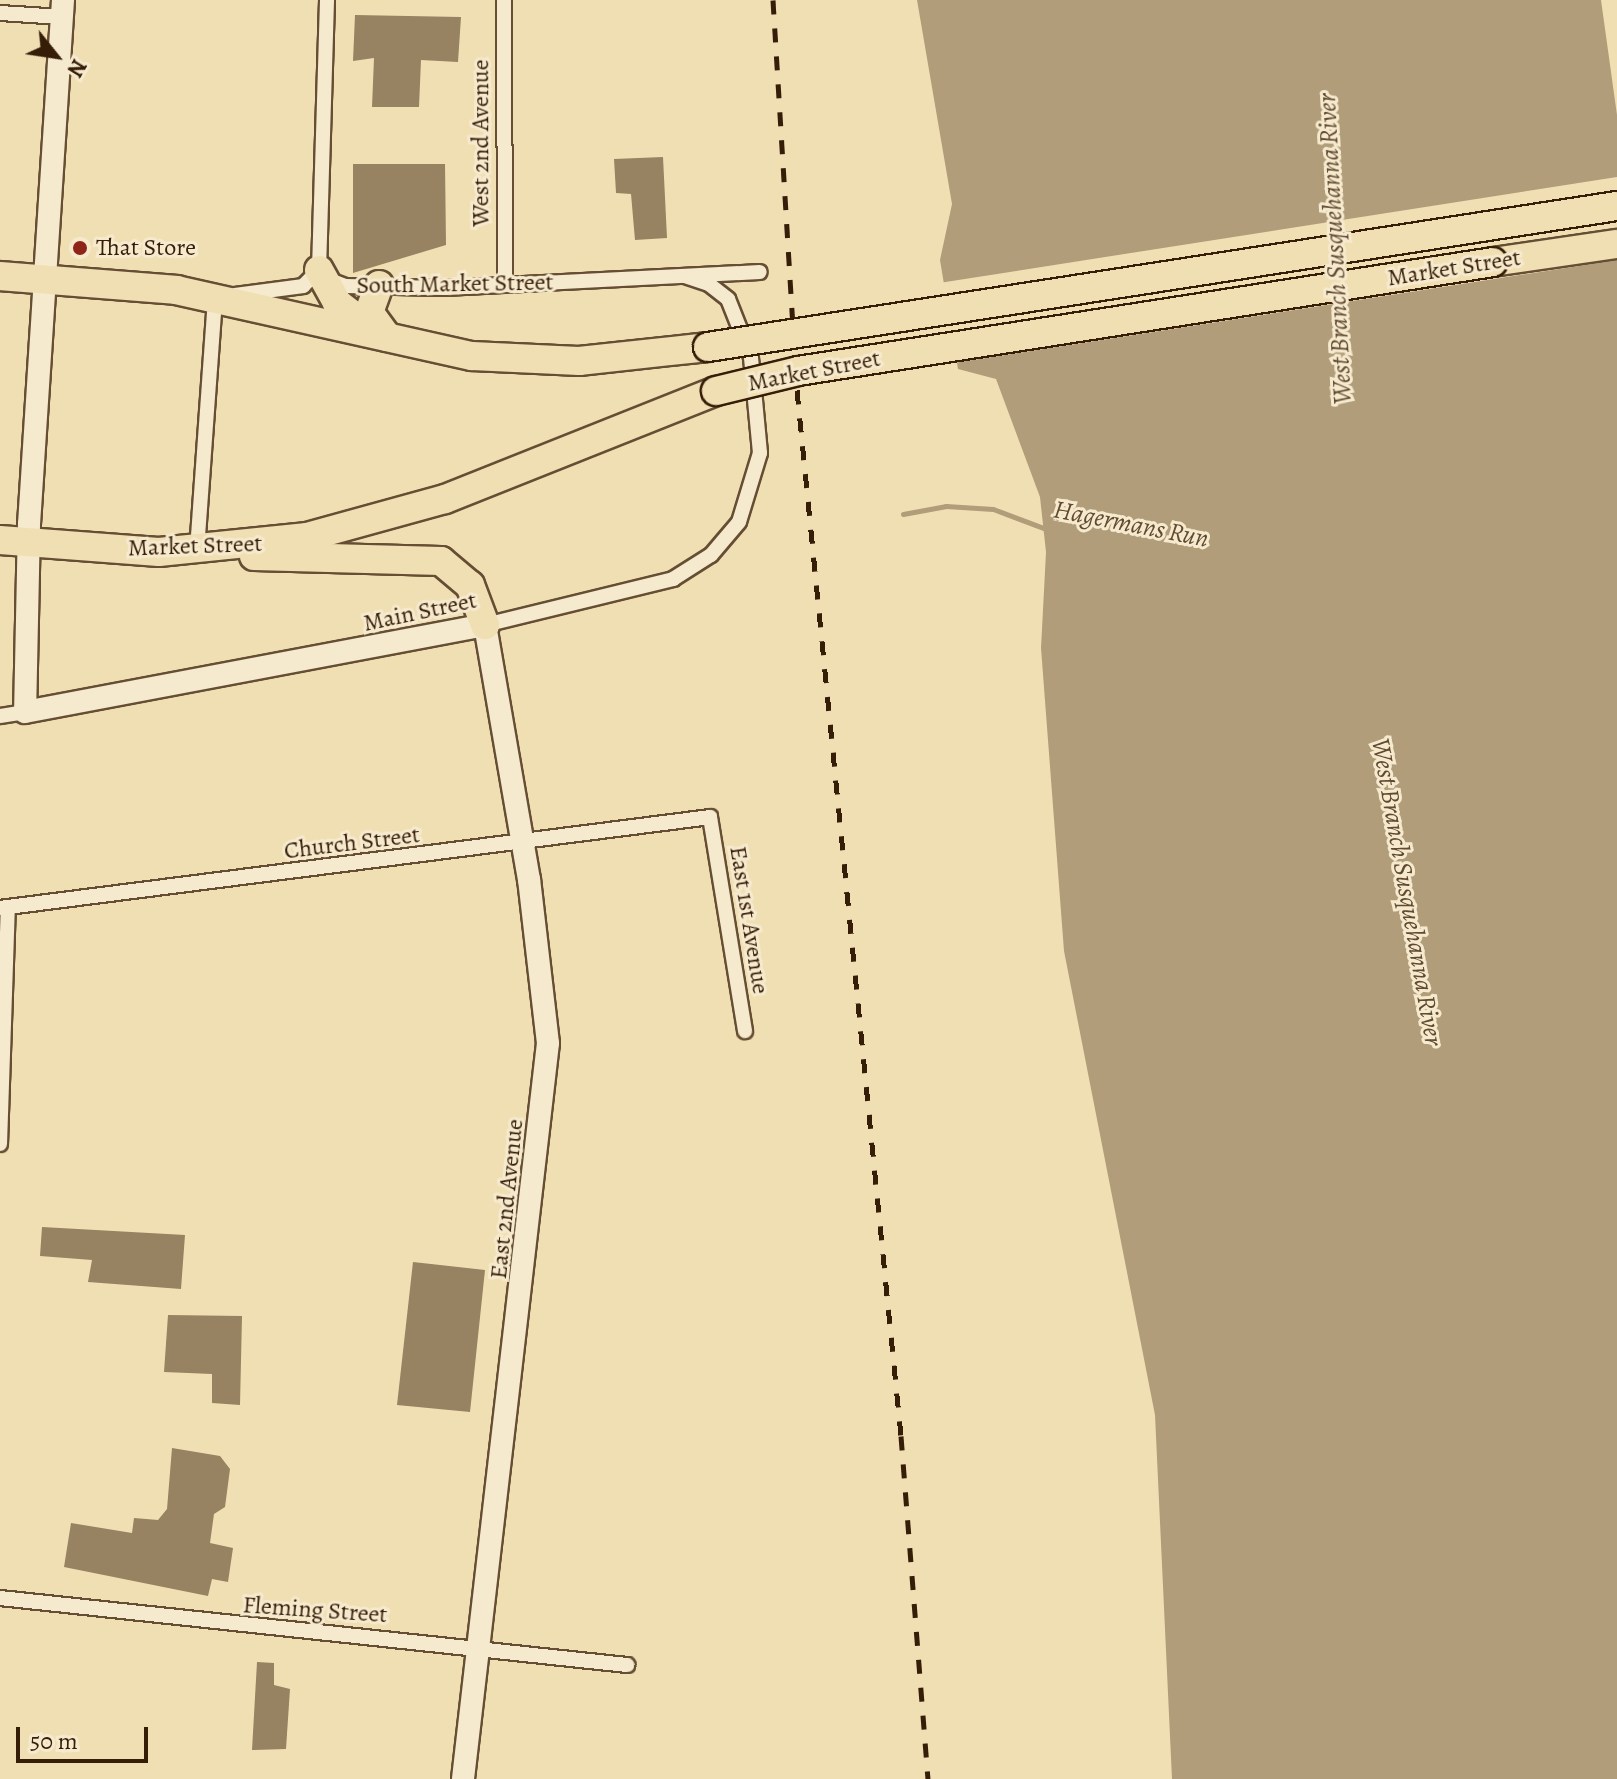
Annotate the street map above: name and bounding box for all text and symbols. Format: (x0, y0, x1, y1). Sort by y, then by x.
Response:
north arrow (16, 16, 96, 96)
text: N (60, 54, 94, 82)
street label: West 2nd Avenue (467, 59, 495, 227)
water label: West Branch Susquehanna River (1311, 93, 1359, 405)
place label: That Store (96, 234, 196, 262)
marker: That Store (71, 239, 89, 257)
street label: Market Street (1385, 243, 1523, 293)
street label: South Market Street (356, 268, 554, 300)
street label: Market Street (745, 344, 883, 398)
water label: Hagermans Run (1051, 494, 1211, 554)
street label: Market Street (127, 529, 263, 563)
street label: Main Street (361, 586, 479, 638)
water label: West Branch Susquehanna River (1365, 736, 1449, 1048)
street label: Church Street (282, 820, 422, 866)
street label: East 1st Avenue (723, 844, 775, 996)
street label: East 2nd Avenue (484, 1117, 530, 1281)
street label: Fleming Street (242, 1591, 388, 1629)
scale bar (20, 1711, 152, 1761)
text: 50 m (30, 1725, 78, 1757)

